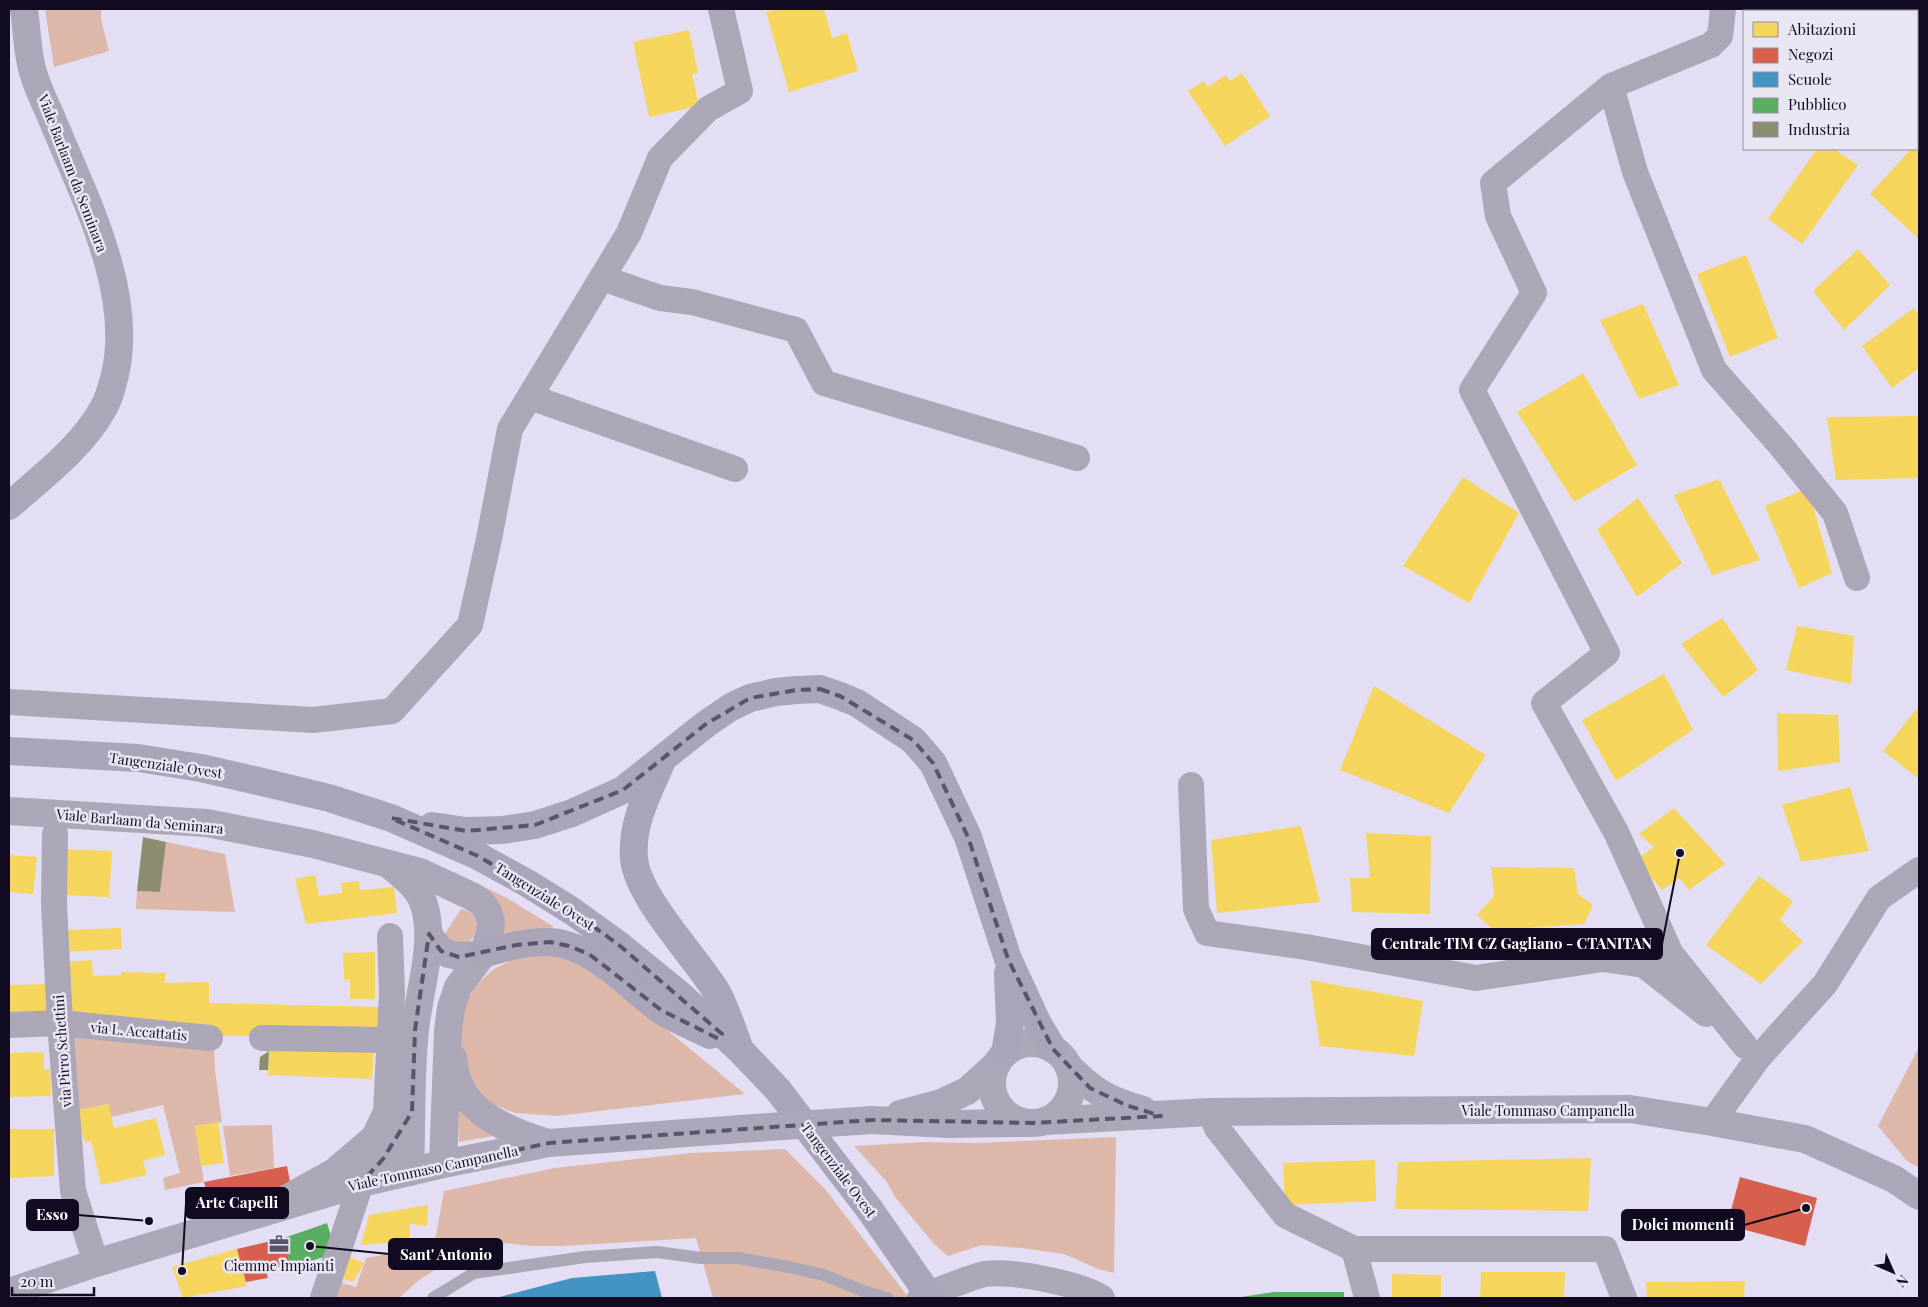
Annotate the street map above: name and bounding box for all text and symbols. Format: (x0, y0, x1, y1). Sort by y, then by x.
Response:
legend (1743, 10, 1918, 150)
text: Abitazioni (1787, 19, 1857, 39)
text: Negozi (1788, 44, 1834, 64)
text: Scuole (1788, 69, 1832, 89)
street label: Viale Barlaam da Seminara (34, 90, 112, 255)
text: Pubblico (1788, 94, 1846, 114)
text: Industria (1788, 119, 1851, 139)
street label: Tangenziale Ovest (108, 748, 225, 782)
street label: Viale Barlaam da Seminara (55, 804, 224, 838)
street label: Tangenziale Ovest (492, 858, 599, 935)
callout: Centrale TIM CZ Gagliano - CTANITAN (1372, 929, 1662, 959)
text: Centrale TIM CZ Gagliano - CTANITAN (1382, 933, 1652, 953)
street label: via Pirro Schettini (49, 994, 75, 1109)
street label: via L. Accattatis (89, 1017, 188, 1045)
street label: Viale Tommaso Campanella (1460, 1101, 1635, 1120)
street label: Tangenziale Ovest (797, 1119, 882, 1222)
street label: Viale Tommaso Campanella (345, 1141, 520, 1196)
callout: Arte Capelli (186, 1188, 288, 1218)
text: Arte Capelli (195, 1192, 278, 1212)
callout: Esso (27, 1200, 78, 1230)
text: Esso (36, 1204, 68, 1224)
callout: Dolci momenti (1622, 1210, 1744, 1240)
text: Dolci momenti (1632, 1214, 1734, 1234)
office icon: Ciemme Impianti (268, 1233, 290, 1255)
callout: Sant' Antonio (389, 1239, 502, 1269)
text: Sant' Antonio (400, 1244, 492, 1264)
north arrow (1868, 1247, 1918, 1297)
place label: Ciemme Impianti (224, 1256, 334, 1275)
scale bar (12, 1264, 95, 1296)
text: 20 m (20, 1271, 54, 1291)
text: N (1892, 1271, 1913, 1292)

